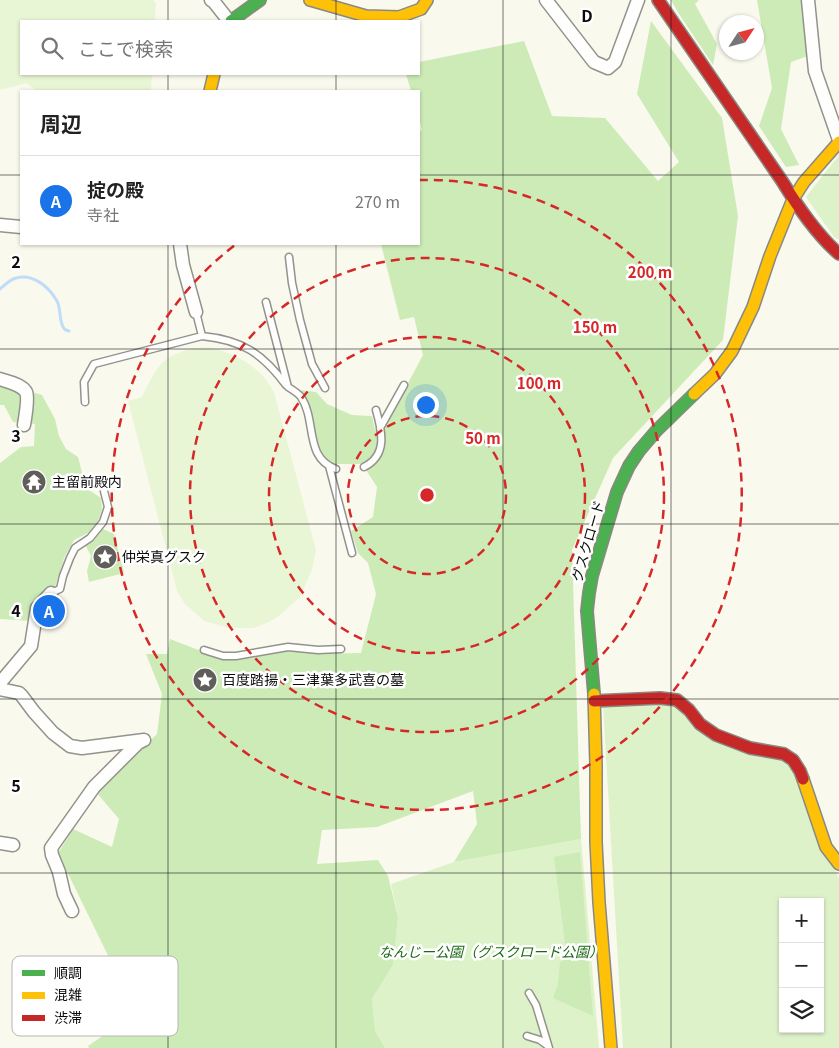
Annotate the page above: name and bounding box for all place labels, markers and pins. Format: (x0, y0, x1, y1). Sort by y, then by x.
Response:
temple icon: 主留前殿内 (21, 469, 47, 495)
place label: 主留前殿内 (52, 471, 122, 491)
centre of rings (418, 486, 436, 504)
place icon: 仲栄真グスク (92, 544, 118, 570)
place label: 仲栄真グスク (122, 546, 206, 566)
pin: A (33, 592, 65, 630)
place icon: 百度踏揚・三津葉多武喜の墓 (192, 667, 218, 693)
place label: 百度踏揚・三津葉多武喜の墓 (222, 669, 404, 689)

